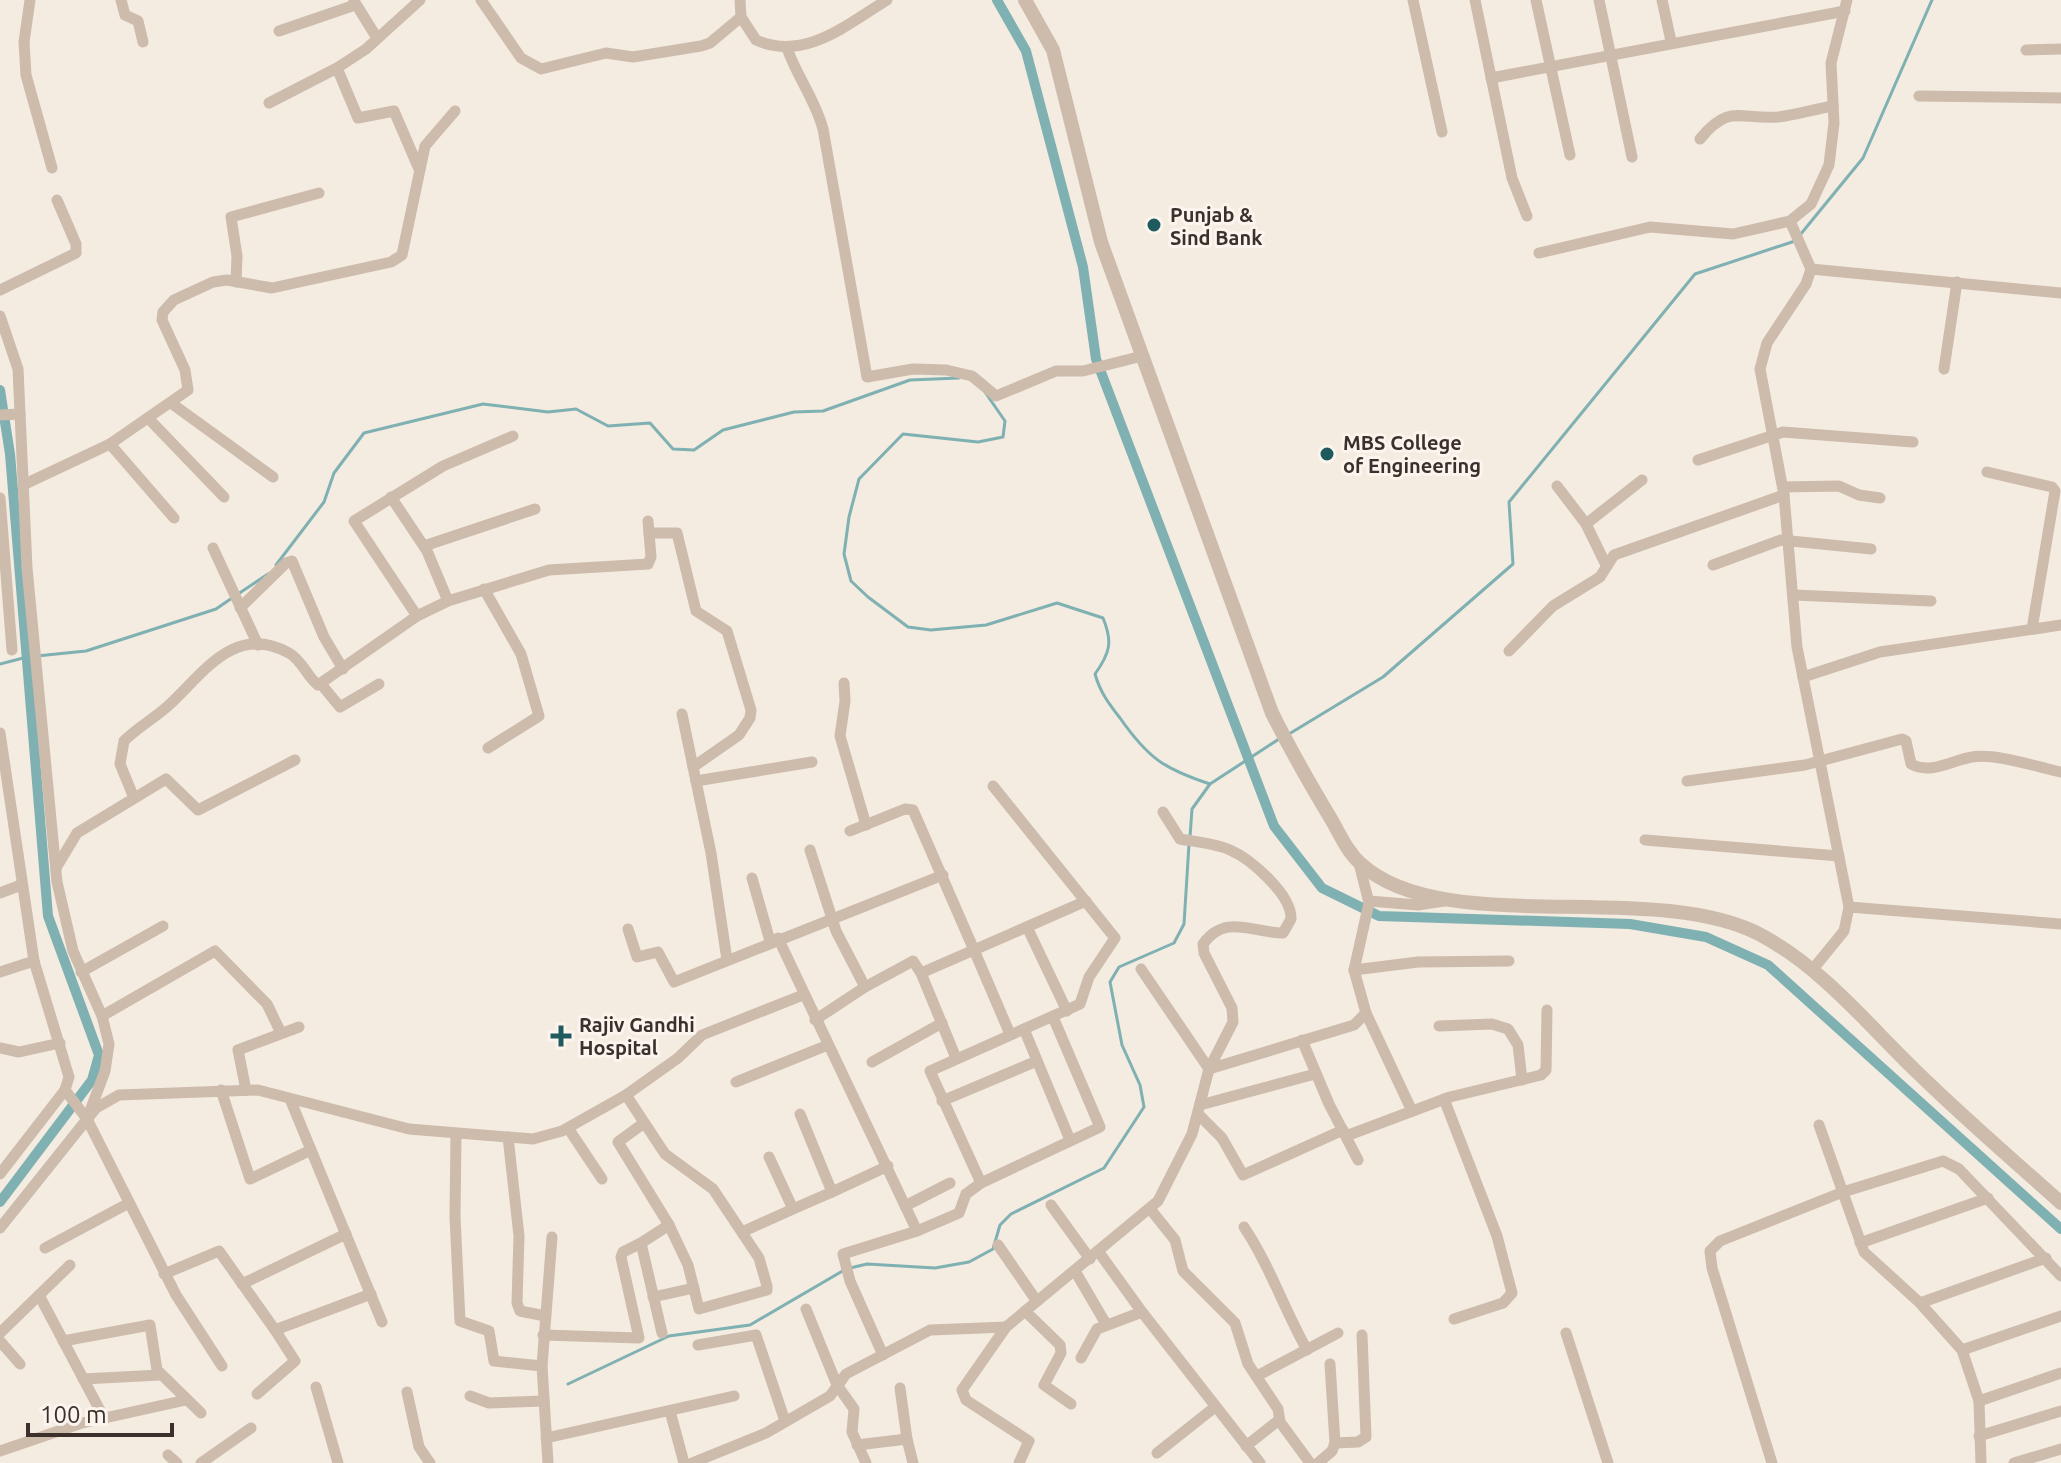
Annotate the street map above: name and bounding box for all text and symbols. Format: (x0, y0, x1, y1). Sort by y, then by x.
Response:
place label: Punjab & Sind Bank (1170, 203, 1262, 249)
marker: Punjab & Sind Bank (1145, 216, 1163, 234)
place label: MBS College of Engineering (1343, 431, 1481, 477)
marker: MBS College of Engineering (1318, 445, 1336, 463)
place label: Rajiv Gandhi Hospital (579, 1013, 695, 1059)
marker: Rajiv Gandhi Hospital (550, 1025, 572, 1047)
scale bar (28, 1387, 172, 1437)
text: 100 m (40, 1401, 107, 1428)

